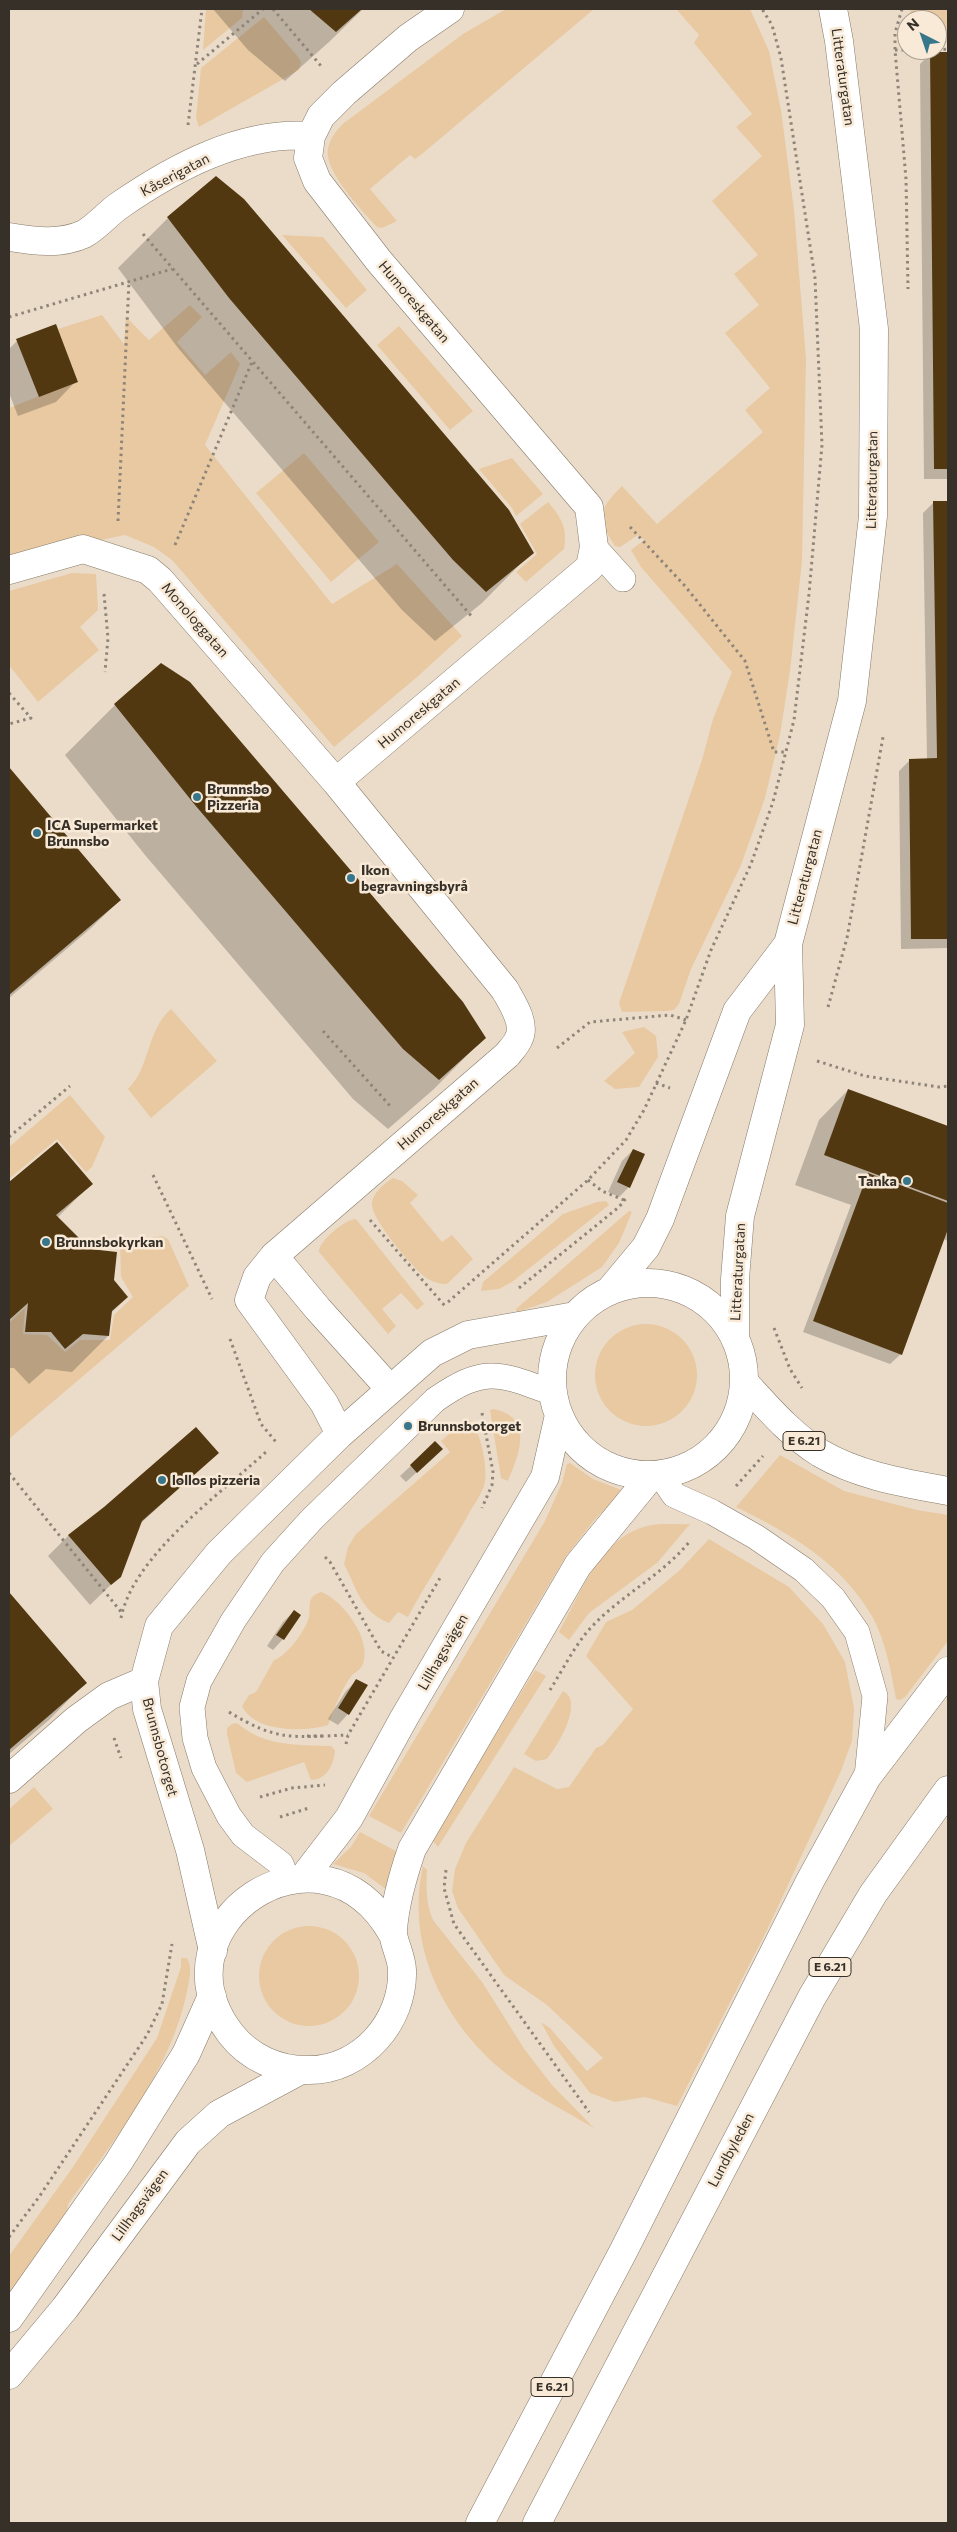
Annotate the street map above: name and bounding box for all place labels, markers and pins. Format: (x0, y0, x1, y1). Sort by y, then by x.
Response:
place label: Brunnsbo Pizzeria (207, 781, 269, 814)
marker: Brunnsbo Pizzeria (191, 791, 203, 803)
place label: ICA Supermarket Brunnsbo (47, 817, 158, 850)
marker: ICA Supermarket Brunnsbo (31, 827, 43, 839)
place label: Ikon begravningsbyrå (361, 862, 468, 894)
marker: Ikon begravningsbyrå (345, 872, 357, 884)
place label: Tanka (858, 1173, 897, 1189)
marker: Tanka (901, 1175, 913, 1187)
place label: Brunnsbokyrkan (56, 1234, 163, 1250)
marker: Brunnsbokyrkan (40, 1236, 52, 1248)
place label: Brunnsbotorget (418, 1418, 521, 1434)
marker: Brunnsbotorget (402, 1420, 414, 1432)
place label: lollos pizzeria (172, 1472, 260, 1488)
marker: lollos pizzeria (156, 1474, 168, 1486)

